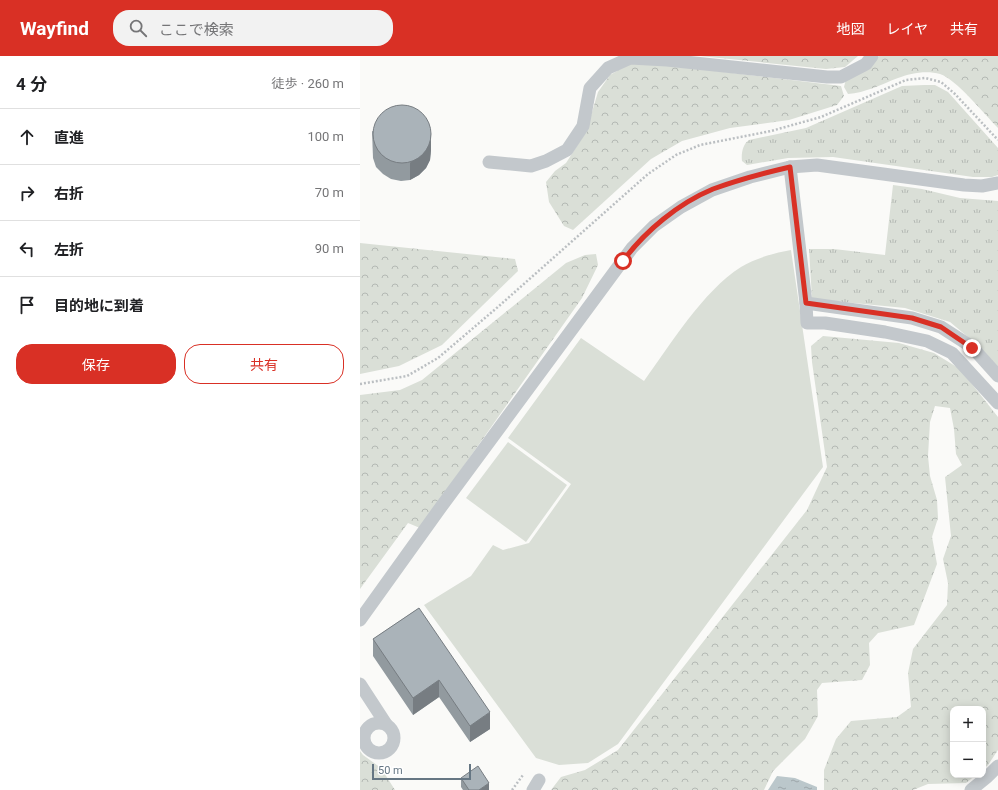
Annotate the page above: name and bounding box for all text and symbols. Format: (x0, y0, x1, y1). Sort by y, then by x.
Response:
search box (113, 10, 393, 46)
text: Wayfind (20, 17, 89, 40)
icon: search (127, 17, 149, 39)
text: ここで検索 (159, 21, 234, 39)
text: 地図 (836, 21, 864, 37)
text: レイヤ (886, 21, 928, 37)
text: 共有 (950, 21, 978, 37)
text: 4 分 (16, 74, 47, 94)
text: 徒歩 · 260 m (272, 76, 344, 91)
icon: ahead (16, 126, 38, 148)
text: 直進 (54, 129, 84, 147)
text: 100 m (307, 129, 344, 144)
icon: right (16, 182, 38, 204)
text: 右折 (54, 185, 84, 203)
text: 70 m (315, 185, 344, 200)
icon: left (16, 238, 38, 260)
text: 左折 (54, 241, 84, 259)
text: 90 m (315, 241, 344, 256)
route start (614, 252, 632, 270)
icon: arrive (16, 294, 38, 316)
text: 目的地に到着 (54, 297, 144, 315)
route end (963, 339, 981, 357)
button: 保存 (16, 344, 176, 384)
button: 共有 (184, 344, 344, 384)
map controls (950, 706, 986, 778)
button: + (950, 706, 986, 742)
button: − (950, 742, 986, 778)
scale bar (372, 762, 471, 781)
text: 50 m (378, 764, 403, 777)

